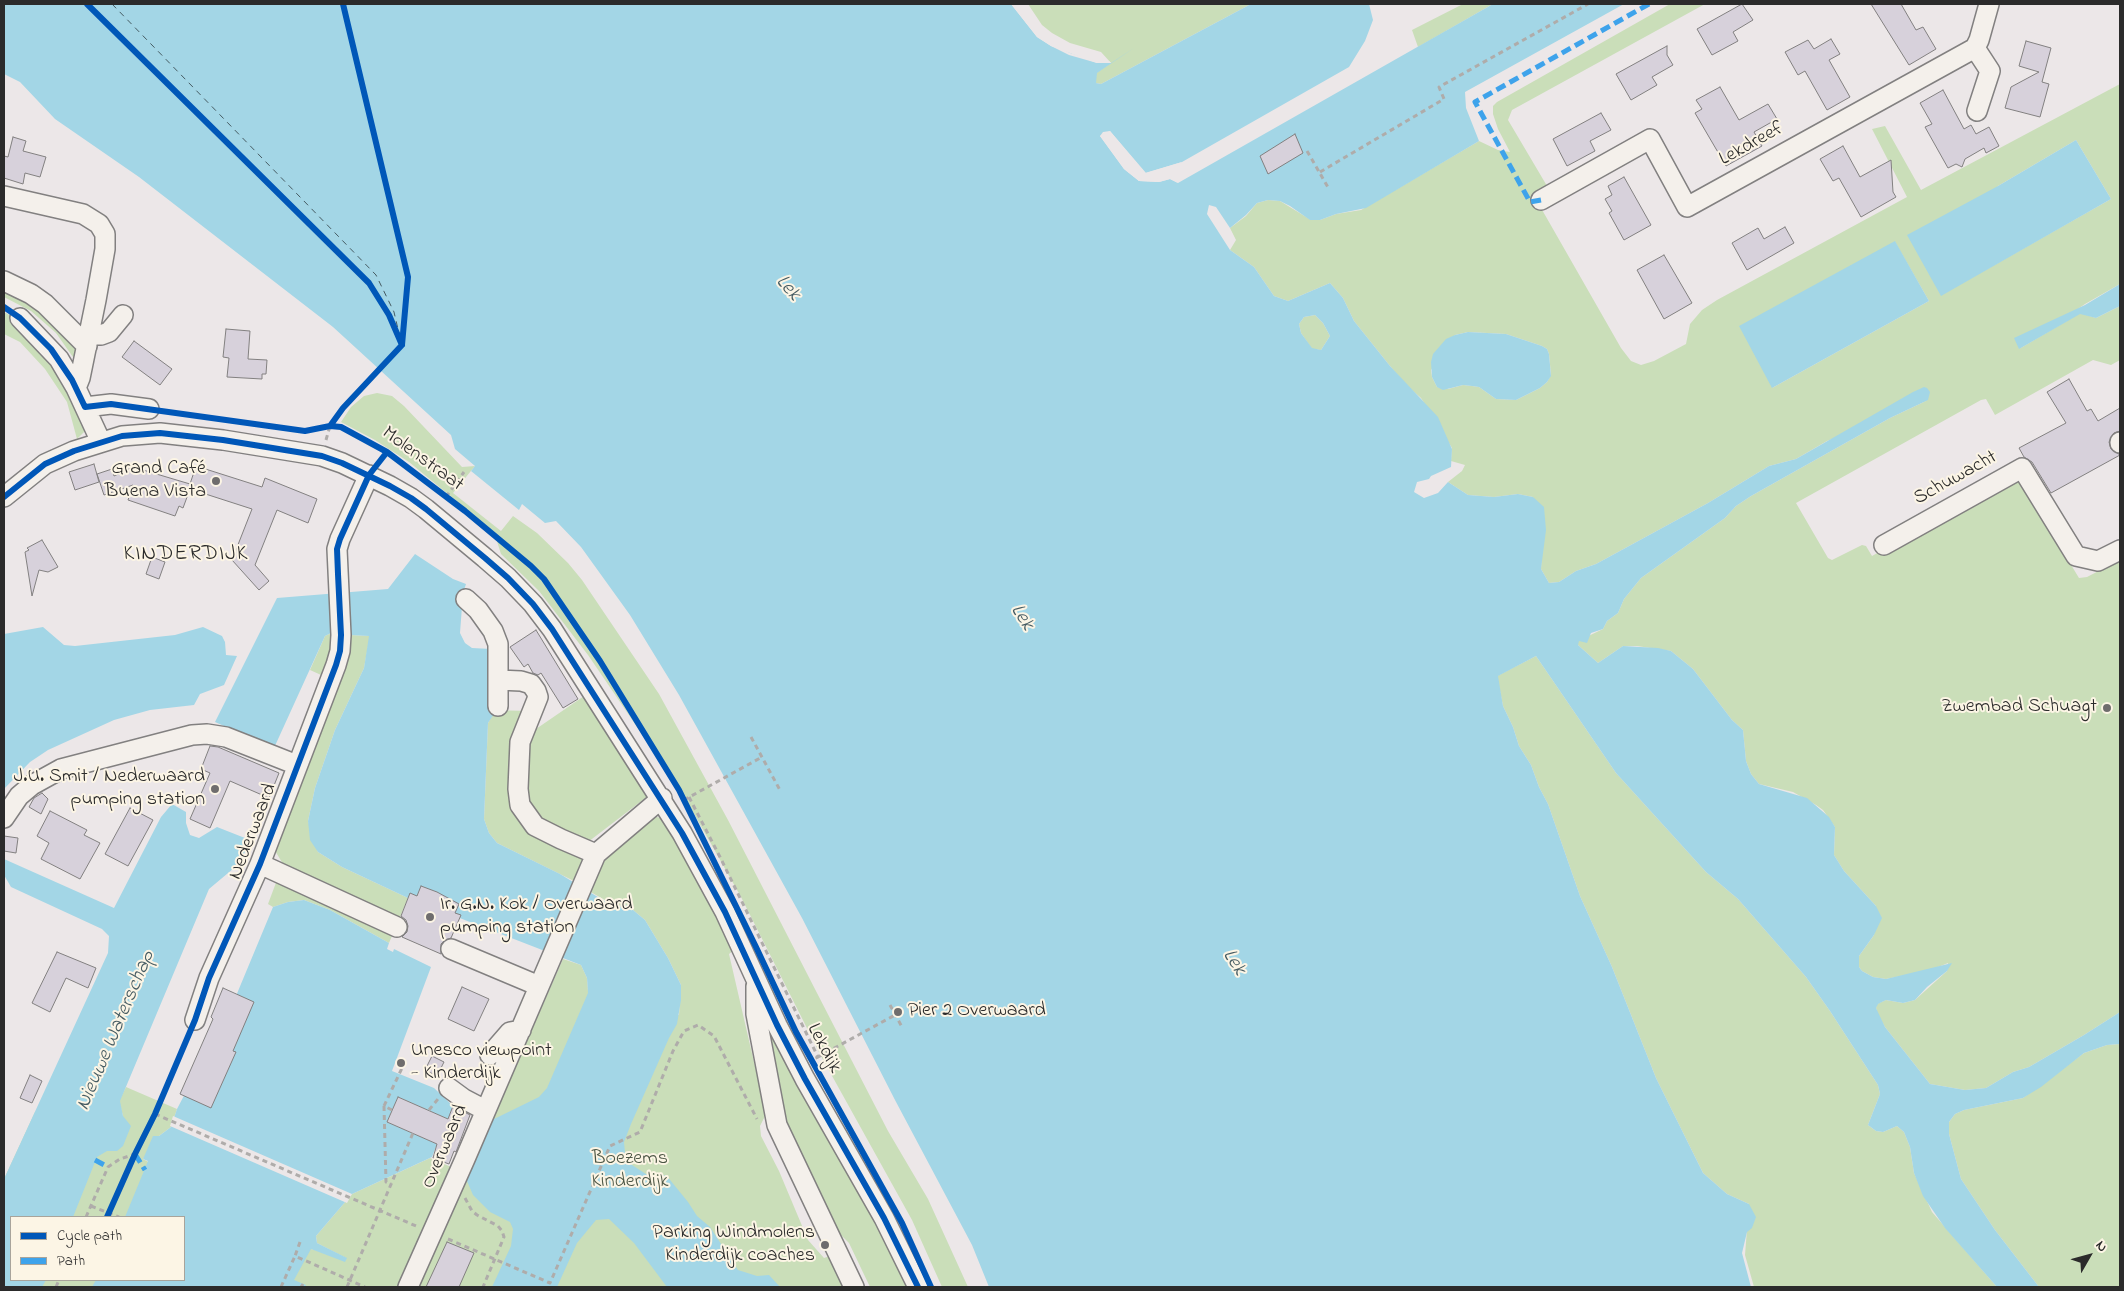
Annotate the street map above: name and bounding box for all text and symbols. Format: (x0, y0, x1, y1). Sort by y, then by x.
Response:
street label: Lekdreef (1716, 118, 1788, 172)
water label: Lek (769, 271, 805, 307)
street label: Molenstraat (376, 422, 468, 498)
street label: Schuwacht (1910, 446, 2002, 512)
place label: Grand Café Buena Vista (105, 458, 206, 505)
marker: Grand Café Buena Vista (210, 475, 222, 487)
district label: KINDERDIJK (122, 542, 250, 568)
water label: Lek (1003, 600, 1039, 636)
place label: Zwembad Schuagt (1941, 696, 2097, 720)
marker: Zwembad Schuagt (2101, 702, 2113, 714)
place label: J.U. Smit / Nederwaard pumping station (14, 766, 205, 813)
street label: Nederwaard (225, 781, 283, 883)
marker: J.U. Smit / Nederwaard pumping station (209, 783, 221, 795)
place label: Ir. G.N. Kok / Overwaard pumping station (440, 894, 632, 941)
marker: Ir. G.N. Kok / Overwaard pumping station (424, 911, 436, 923)
water label: Lek (1215, 945, 1251, 981)
water label: Nieuwe Waterschap (72, 947, 162, 1115)
place label: Pier 2 Overwaard (908, 1000, 1046, 1024)
marker: Pier 2 Overwaard (892, 1006, 904, 1018)
street label: Lekdijk (800, 1020, 846, 1078)
place label: Unesco viewpoint - Kinderdijk (411, 1040, 552, 1087)
marker: Unesco viewpoint - Kinderdijk (395, 1057, 407, 1069)
street label: Overwaard (418, 1101, 474, 1193)
park label: Boezems Kinderdijk (591, 1148, 669, 1195)
legend (10, 1216, 185, 1281)
place label: Parking Windmolens Kinderdijk coaches (653, 1222, 815, 1269)
text: Cycle path (57, 1225, 122, 1247)
north arrow (2064, 1231, 2114, 1281)
text: N (2090, 1236, 2112, 1257)
marker: Parking Windmolens Kinderdijk coaches (819, 1239, 831, 1251)
text: Path (57, 1250, 85, 1272)

